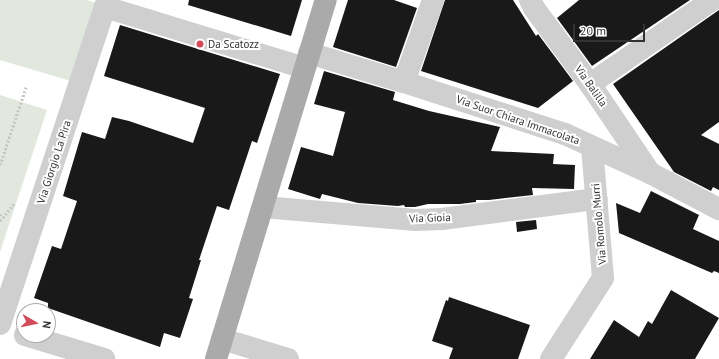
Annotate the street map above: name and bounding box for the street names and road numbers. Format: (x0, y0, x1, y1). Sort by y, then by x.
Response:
street label: Via Balilla (572, 63, 610, 109)
street label: Via Suor Chiara Immacolata (455, 93, 581, 147)
street label: Via Giorgio La Pira (34, 119, 74, 205)
street label: Via Romolo Murri (589, 183, 609, 265)
street label: Via Gioia (409, 211, 451, 225)

